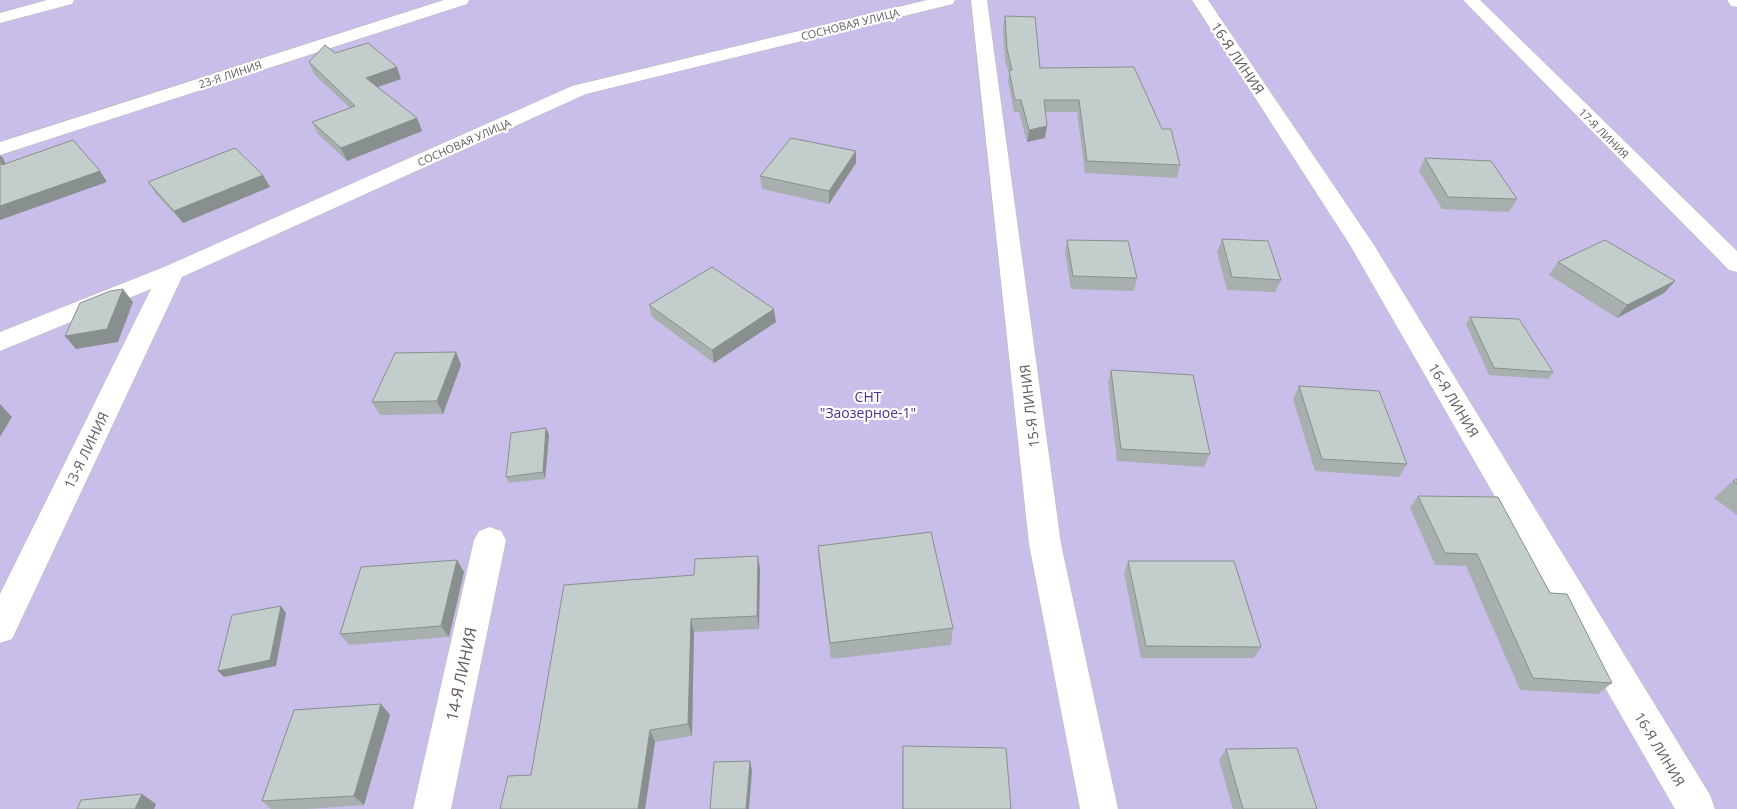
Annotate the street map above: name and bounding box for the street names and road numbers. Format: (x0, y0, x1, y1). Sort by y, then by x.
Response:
street label: СОСНОВАЯ УЛИЦА (799, 5, 901, 43)
street label: 16-Я ЛИНИЯ (1207, 18, 1269, 98)
street label: 23-Я ЛИНИЯ (197, 57, 263, 91)
street label: 17-Я ЛИНИЯ (1576, 105, 1632, 161)
street label: СОСНОВАЯ УЛИЦА (415, 115, 513, 169)
street label: 16-Я ЛИНИЯ (1424, 359, 1484, 441)
street label: 15-Я ЛИНИЯ (1014, 364, 1044, 448)
street label: 13-Я ЛИНИЯ (59, 408, 113, 492)
street label: 14-Я ЛИНИЯ (440, 625, 482, 723)
street label: 16-Я ЛИНИЯ (1630, 708, 1690, 790)

